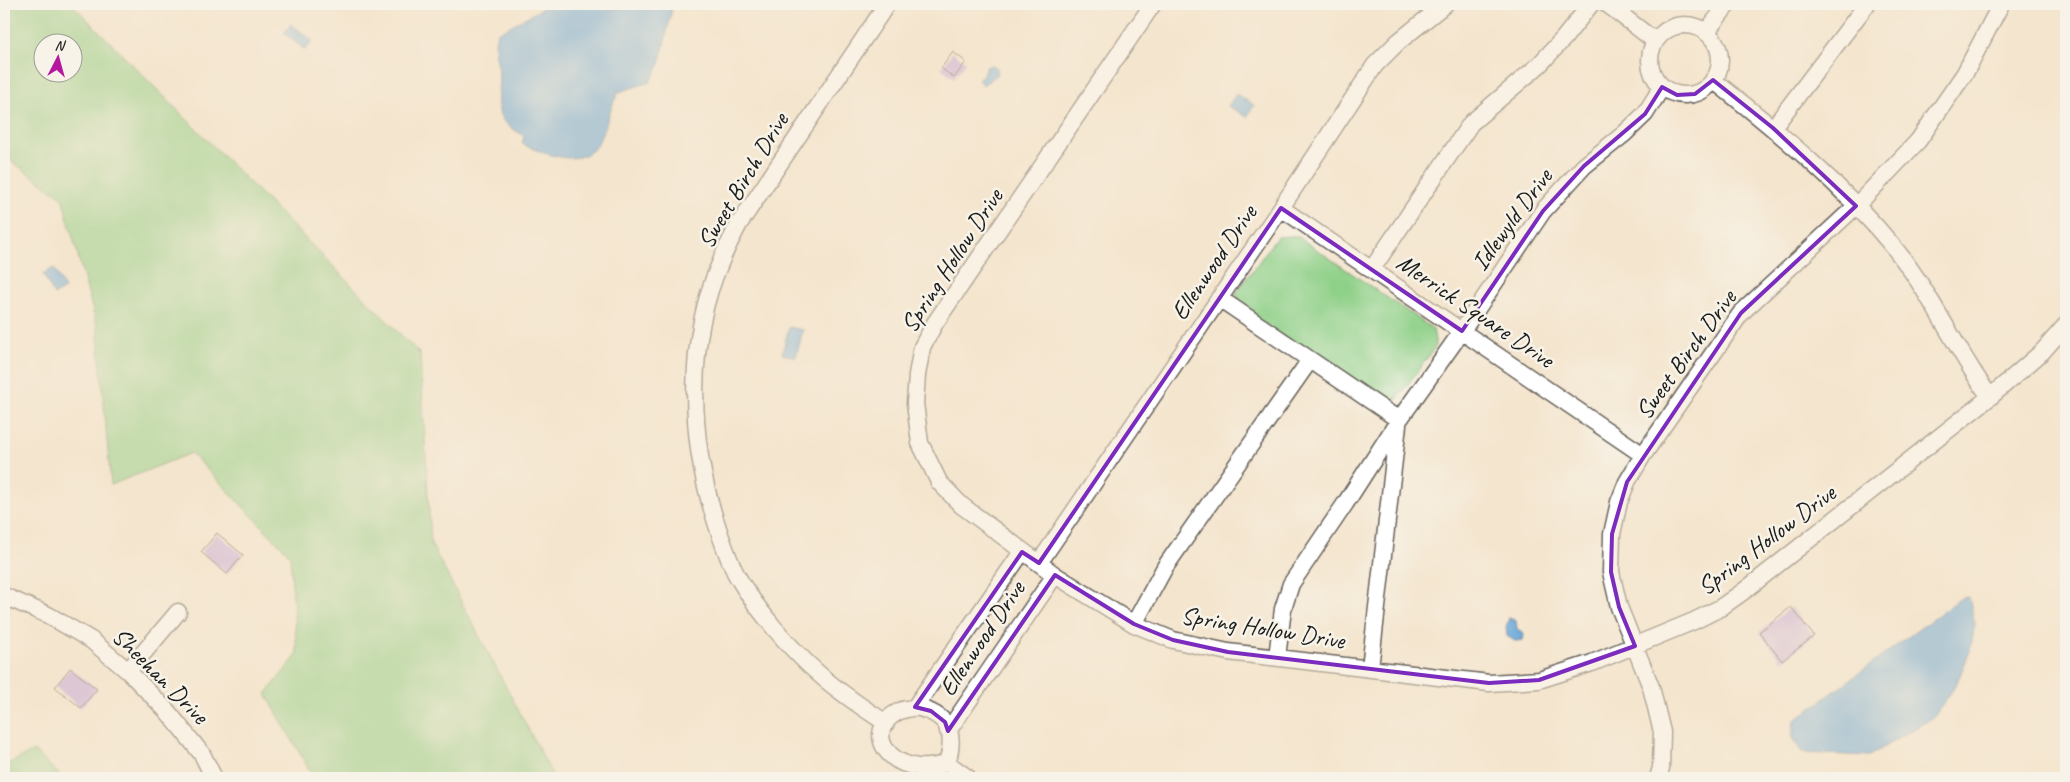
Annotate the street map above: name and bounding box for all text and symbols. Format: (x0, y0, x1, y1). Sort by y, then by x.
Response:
north arrow (32, 32, 82, 82)
text: N (54, 37, 67, 55)
street label: Sweet Birch Drive (690, 105, 797, 254)
street label: Idlewyld Drive (1464, 161, 1561, 277)
street label: Spring Hollow Drive (893, 181, 1011, 339)
street label: Ellenwood Drive (1164, 197, 1265, 326)
street label: Merrick Square Drive (1391, 246, 1562, 376)
street label: Sweet Birch Drive (1628, 282, 1745, 426)
street label: Spring Hollow Drive (1691, 476, 1844, 602)
street label: Ellenwood Drive (932, 573, 1033, 702)
street label: Spring Hollow Drive (1179, 599, 1349, 657)
street label: Sheehan Drive (105, 620, 217, 732)

